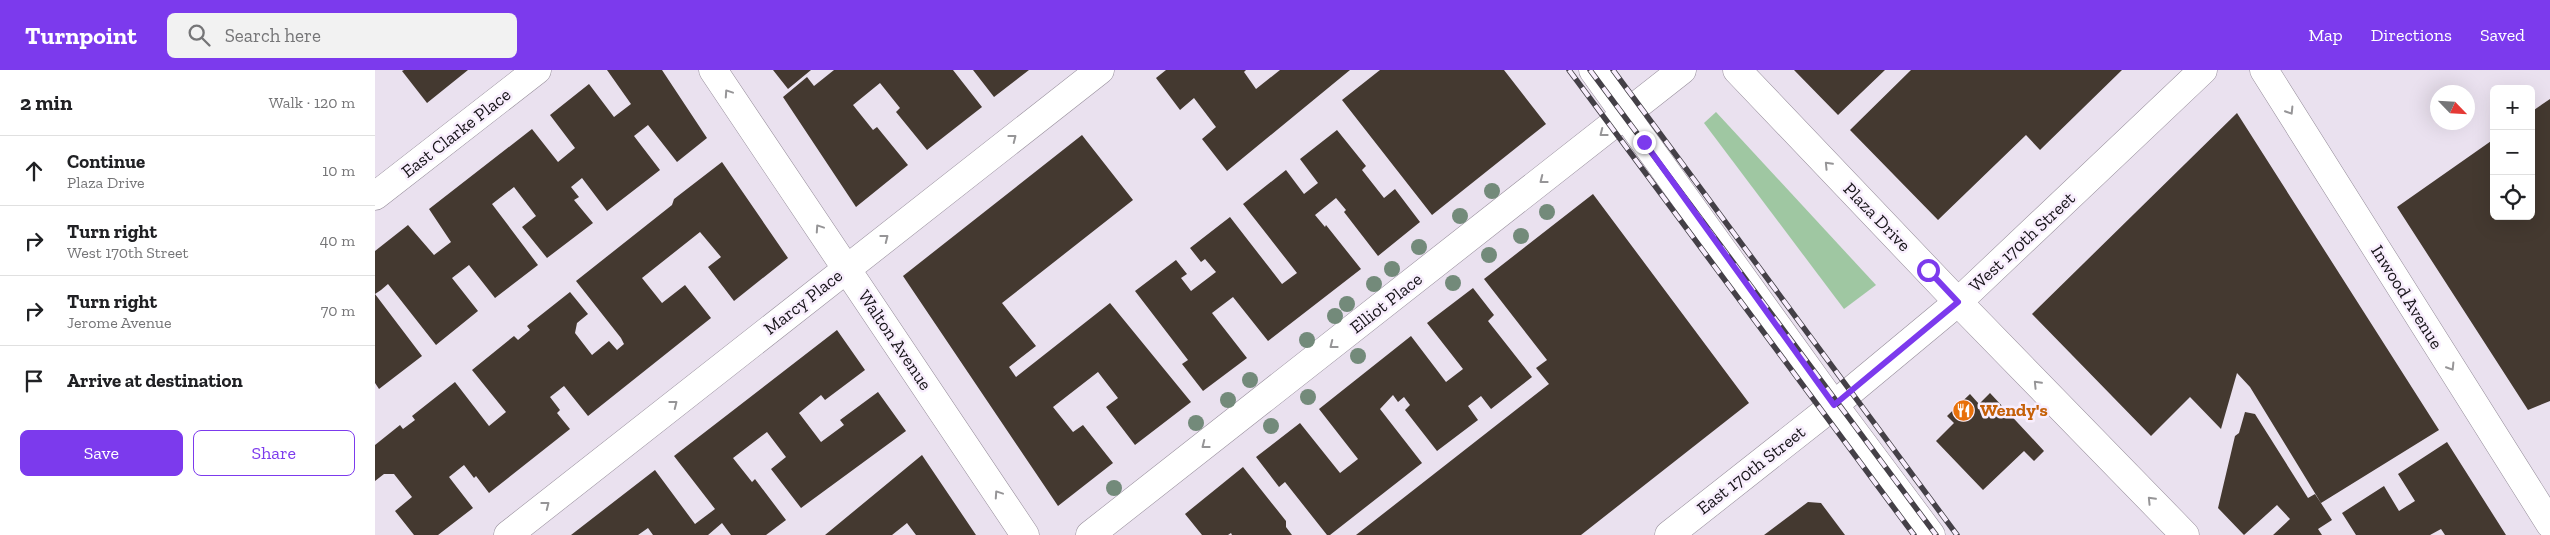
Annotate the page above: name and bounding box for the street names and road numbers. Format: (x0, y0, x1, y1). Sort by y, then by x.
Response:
street label: East Clarke Place (397, 83, 515, 183)
street label: Plaza Drive (1839, 178, 1915, 256)
street label: West 170th Street (1965, 187, 2080, 297)
street label: Inwood Avenue (2366, 241, 2448, 353)
street label: Marcy Place (759, 264, 847, 340)
street label: Elliot Place (1345, 268, 1427, 338)
street label: Walton Avenue (853, 286, 937, 394)
street label: East 170th Street (1692, 421, 1810, 519)

